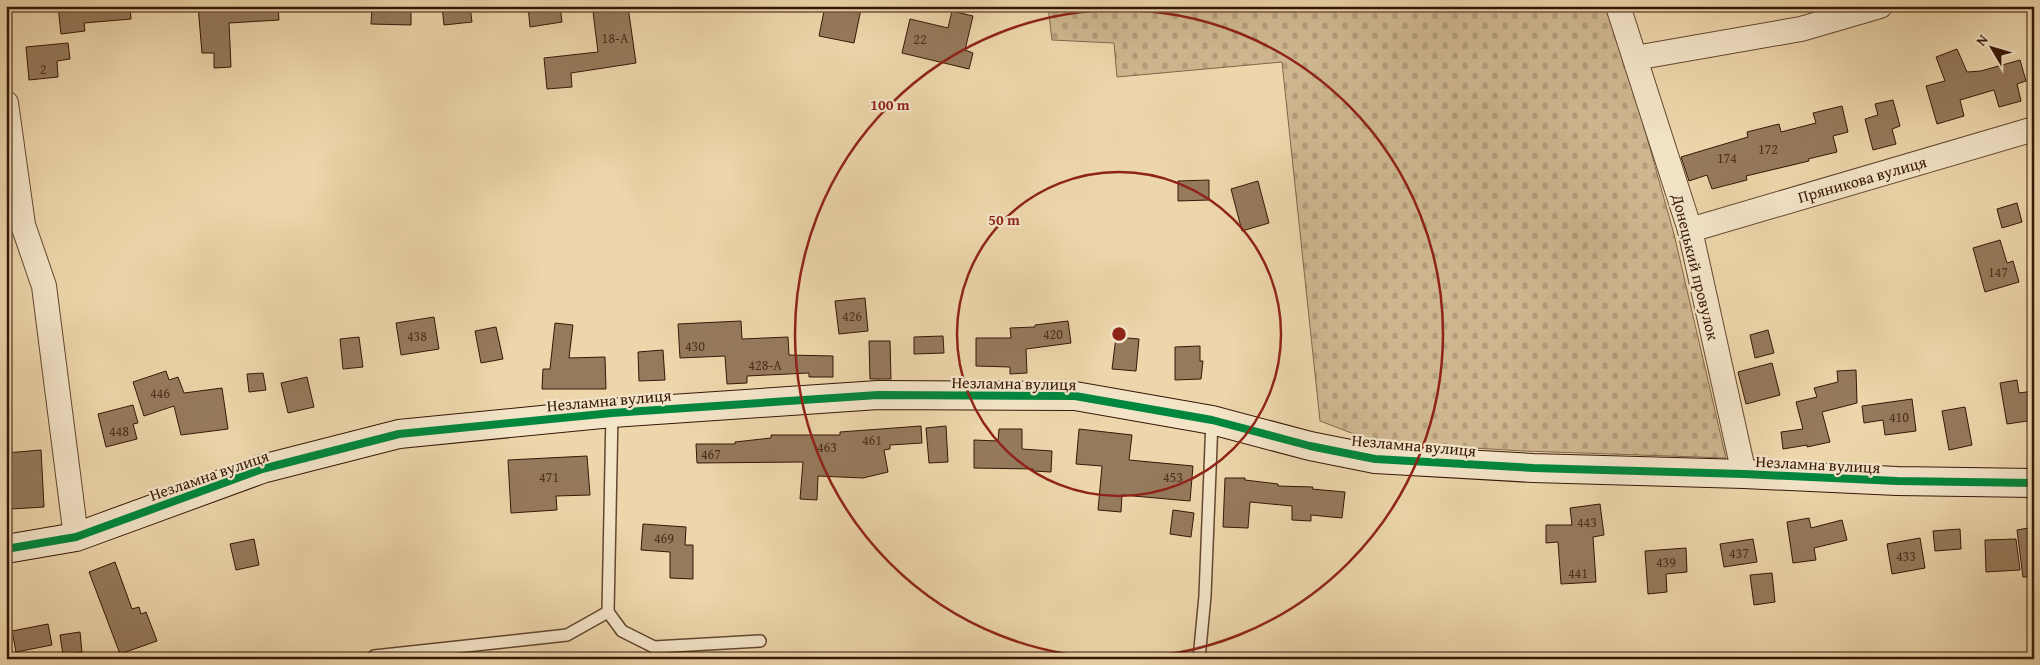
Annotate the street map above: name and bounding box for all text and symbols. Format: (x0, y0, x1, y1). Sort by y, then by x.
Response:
north arrow (1968, 22, 2018, 72)
house number: 18-А (602, 28, 629, 48)
house number: 22 (913, 29, 927, 49)
text: N (1971, 30, 1993, 50)
house number: 2 (40, 59, 46, 79)
text: 100 m (870, 94, 910, 115)
house number: 172 (1758, 139, 1778, 159)
house number: 174 (1717, 148, 1737, 168)
street label: Пряникова вулиця (1795, 149, 1929, 209)
street label: Донецький провулок (1666, 190, 1726, 343)
text: 50 m (988, 209, 1020, 230)
house number: 147 (1988, 262, 2008, 282)
house number: 426 (842, 306, 862, 326)
house number: 420 (1043, 324, 1063, 344)
centre of rings (1110, 325, 1128, 343)
house number: 438 (407, 326, 427, 346)
house number: 430 (685, 336, 705, 356)
house number: 428-А (748, 355, 782, 375)
street label: Незламна вулиця (951, 370, 1077, 396)
house number: 446 (150, 383, 170, 403)
street label: Незламна вулиця (546, 383, 672, 417)
house number: 410 (1889, 407, 1909, 427)
house number: 448 (109, 421, 129, 441)
street label: Незламна вулиця (1351, 428, 1477, 462)
house number: 461 (862, 430, 882, 450)
house number: 463 (817, 437, 837, 457)
street label: Незламна вулиця (146, 443, 272, 507)
house number: 467 (701, 444, 721, 464)
street label: Незламна вулиця (1755, 449, 1881, 479)
house number: 471 (539, 467, 559, 487)
house number: 453 (1163, 467, 1183, 487)
house number: 443 (1577, 512, 1597, 532)
house number: 469 (654, 528, 674, 548)
house number: 437 (1729, 543, 1749, 563)
house number: 433 (1896, 546, 1916, 566)
house number: 439 (1656, 552, 1676, 572)
house number: 441 (1568, 563, 1588, 583)

